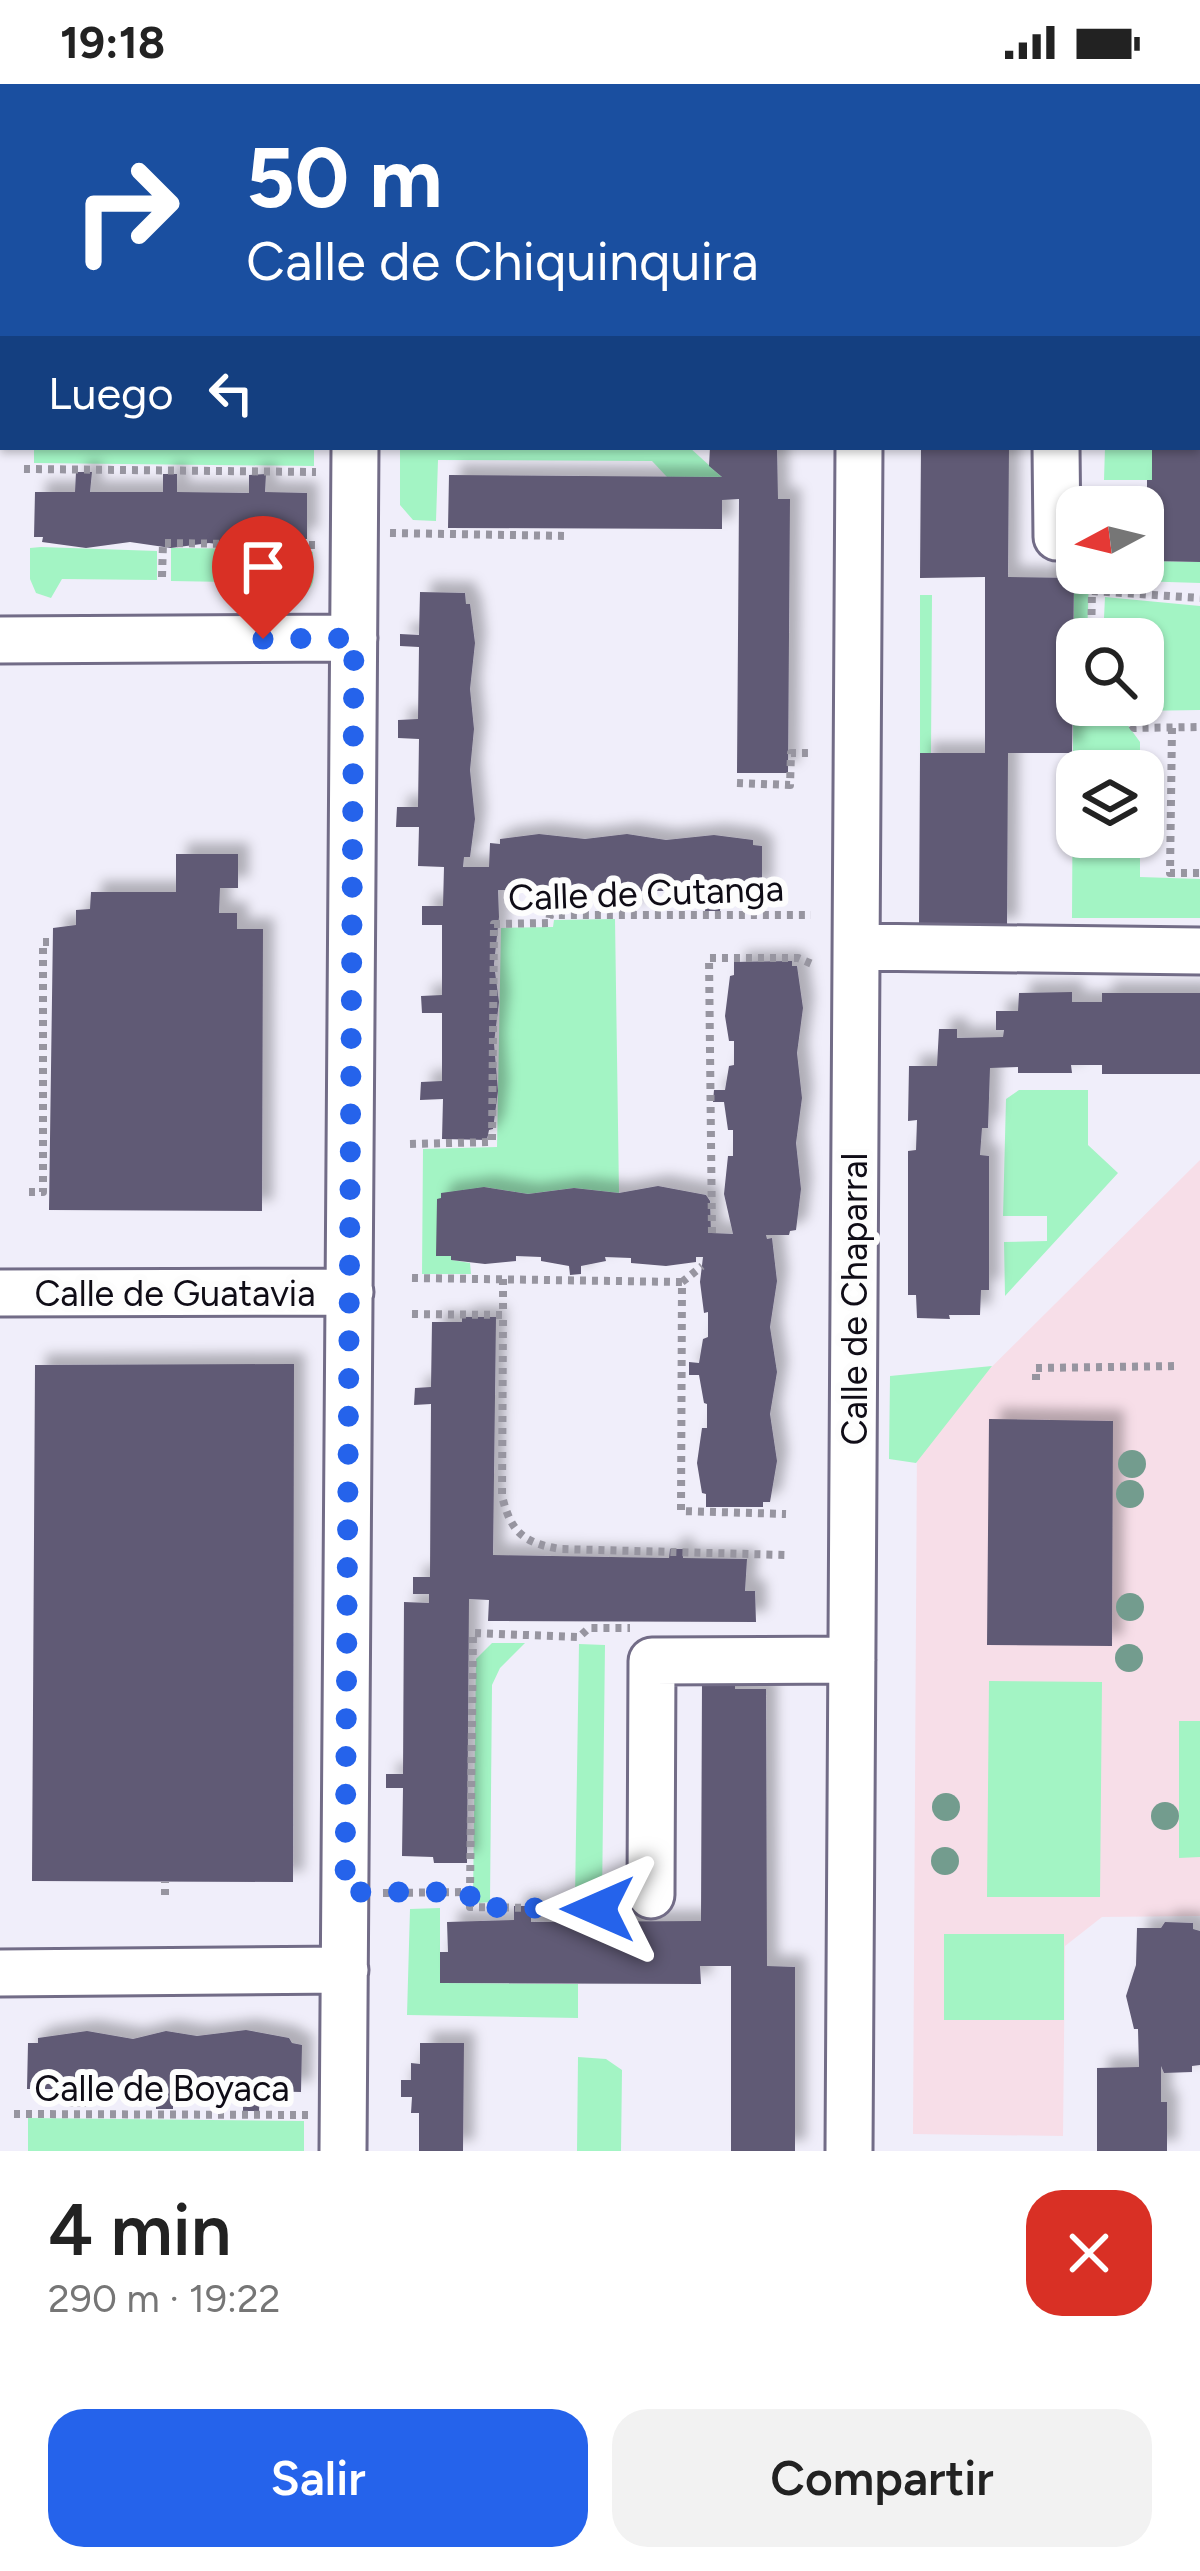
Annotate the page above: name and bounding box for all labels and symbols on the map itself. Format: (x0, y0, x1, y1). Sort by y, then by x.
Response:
north arrow (1056, 486, 1164, 594)
pin (212, 516, 314, 639)
street label: Calle de Cutanga (507, 867, 785, 919)
street label: Calle de Chaparral (833, 1152, 876, 1446)
street label: Calle de Guatavia (34, 1272, 316, 1315)
position arrow (535, 1846, 661, 1972)
street label: Calle de Boyaca (34, 2067, 290, 2110)

